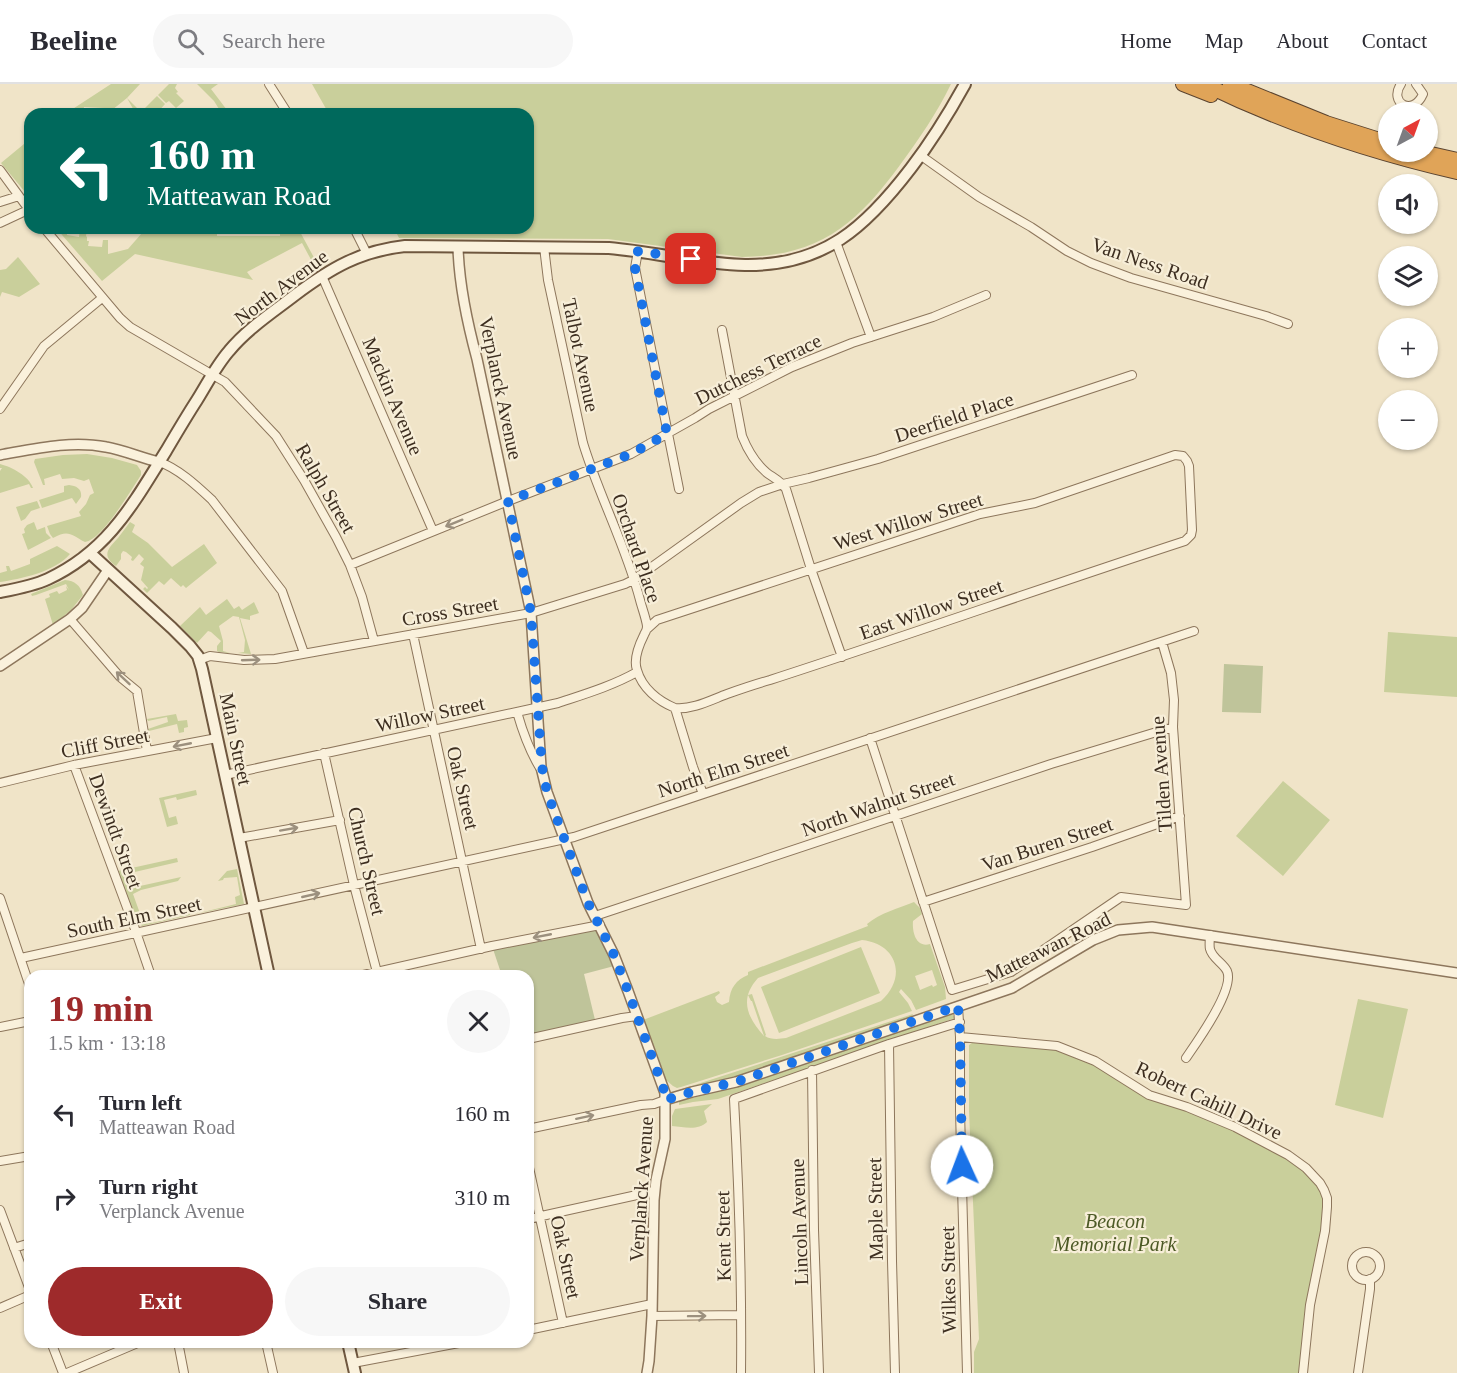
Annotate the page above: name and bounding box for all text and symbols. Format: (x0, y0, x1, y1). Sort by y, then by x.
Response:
search box (153, 14, 573, 68)
text: Beeline (30, 25, 117, 56)
icon: search (174, 25, 207, 58)
text: Search here (222, 28, 325, 53)
text: Home (1120, 29, 1172, 53)
text: Map (1205, 29, 1243, 53)
text: About (1276, 29, 1329, 53)
text: Contact (1362, 29, 1427, 53)
north arrow (1378, 102, 1438, 162)
map controls (1378, 102, 1438, 450)
icon: left (48, 132, 126, 210)
text: 160 m (147, 132, 256, 178)
button: sound (1378, 174, 1438, 234)
text: Matteawan Road (147, 181, 331, 211)
pin (665, 233, 716, 284)
street label: Van Ness Road (1089, 233, 1211, 293)
icon: arrive (674, 242, 707, 275)
street label: North Avenue (230, 245, 332, 329)
button: layers (1378, 246, 1438, 306)
street label: Talbot Avenue (558, 296, 604, 414)
street label: Verplanck Avenue (474, 314, 527, 462)
button: + (1378, 318, 1438, 378)
street label: Dutchess Terrace (691, 329, 825, 409)
street label: Mackin Avenue (358, 334, 428, 458)
street label: Deerfield Place (892, 387, 1016, 447)
button: − (1378, 390, 1438, 450)
street label: Ralph Street (291, 439, 361, 537)
street label: West Willow Street (831, 488, 986, 554)
street label: Orchard Place (608, 491, 666, 606)
one-way arrow (445, 518, 464, 529)
street label: East Willow Street (857, 574, 1006, 644)
street label: Cross Street (400, 592, 500, 630)
one-way arrow (241, 654, 261, 665)
one-way arrow (116, 672, 131, 686)
street label: Main Street (215, 691, 257, 788)
street label: Willow Street (374, 692, 487, 736)
street label: Tilden Avenue (1146, 715, 1176, 833)
street label: Cliff Street (59, 724, 151, 762)
street label: North Elm Street (655, 738, 792, 802)
one-way arrow (173, 740, 192, 751)
street label: Oak Street (443, 744, 483, 832)
street label: North Walnut Street (799, 767, 958, 840)
street label: Dewindt Street (85, 771, 147, 892)
street label: Church Street (344, 805, 390, 918)
street label: Van Buren Street (979, 812, 1116, 876)
one-way arrow (279, 823, 299, 834)
one-way arrow (301, 889, 320, 900)
street label: South Elm Street (65, 892, 204, 942)
street label: Matteawan Road (982, 907, 1114, 987)
one-way arrow (533, 931, 553, 942)
text: 19 min (48, 989, 153, 1029)
button: close (447, 990, 510, 1053)
text: 1.5 km · 13:18 (48, 1032, 166, 1054)
street label: Robert Cahill Drive (1132, 1056, 1286, 1144)
text: Turn left (99, 1090, 182, 1115)
icon: left (48, 1098, 81, 1131)
text: 160 m (454, 1101, 510, 1126)
one-way arrow (575, 1111, 595, 1122)
street label: Verplanck Avenue (625, 1115, 658, 1263)
text: Matteawan Road (99, 1116, 235, 1138)
position arrow (930, 1134, 994, 1198)
street label: Maple Street (863, 1157, 888, 1261)
street label: Lincoln Avenue (786, 1158, 812, 1286)
text: Turn right (99, 1174, 198, 1199)
icon: right (48, 1182, 81, 1215)
text: 310 m (454, 1185, 510, 1210)
street label: Kent Street (711, 1190, 735, 1281)
text: Verplanck Avenue (99, 1200, 245, 1222)
park label: Beacon Memorial Park (1053, 1210, 1177, 1255)
street label: Oak Street (546, 1213, 586, 1301)
street label: Wilkes Street (936, 1226, 960, 1334)
button: Exit (48, 1267, 273, 1336)
button: Share (285, 1267, 510, 1336)
one-way arrow (686, 1310, 706, 1321)

